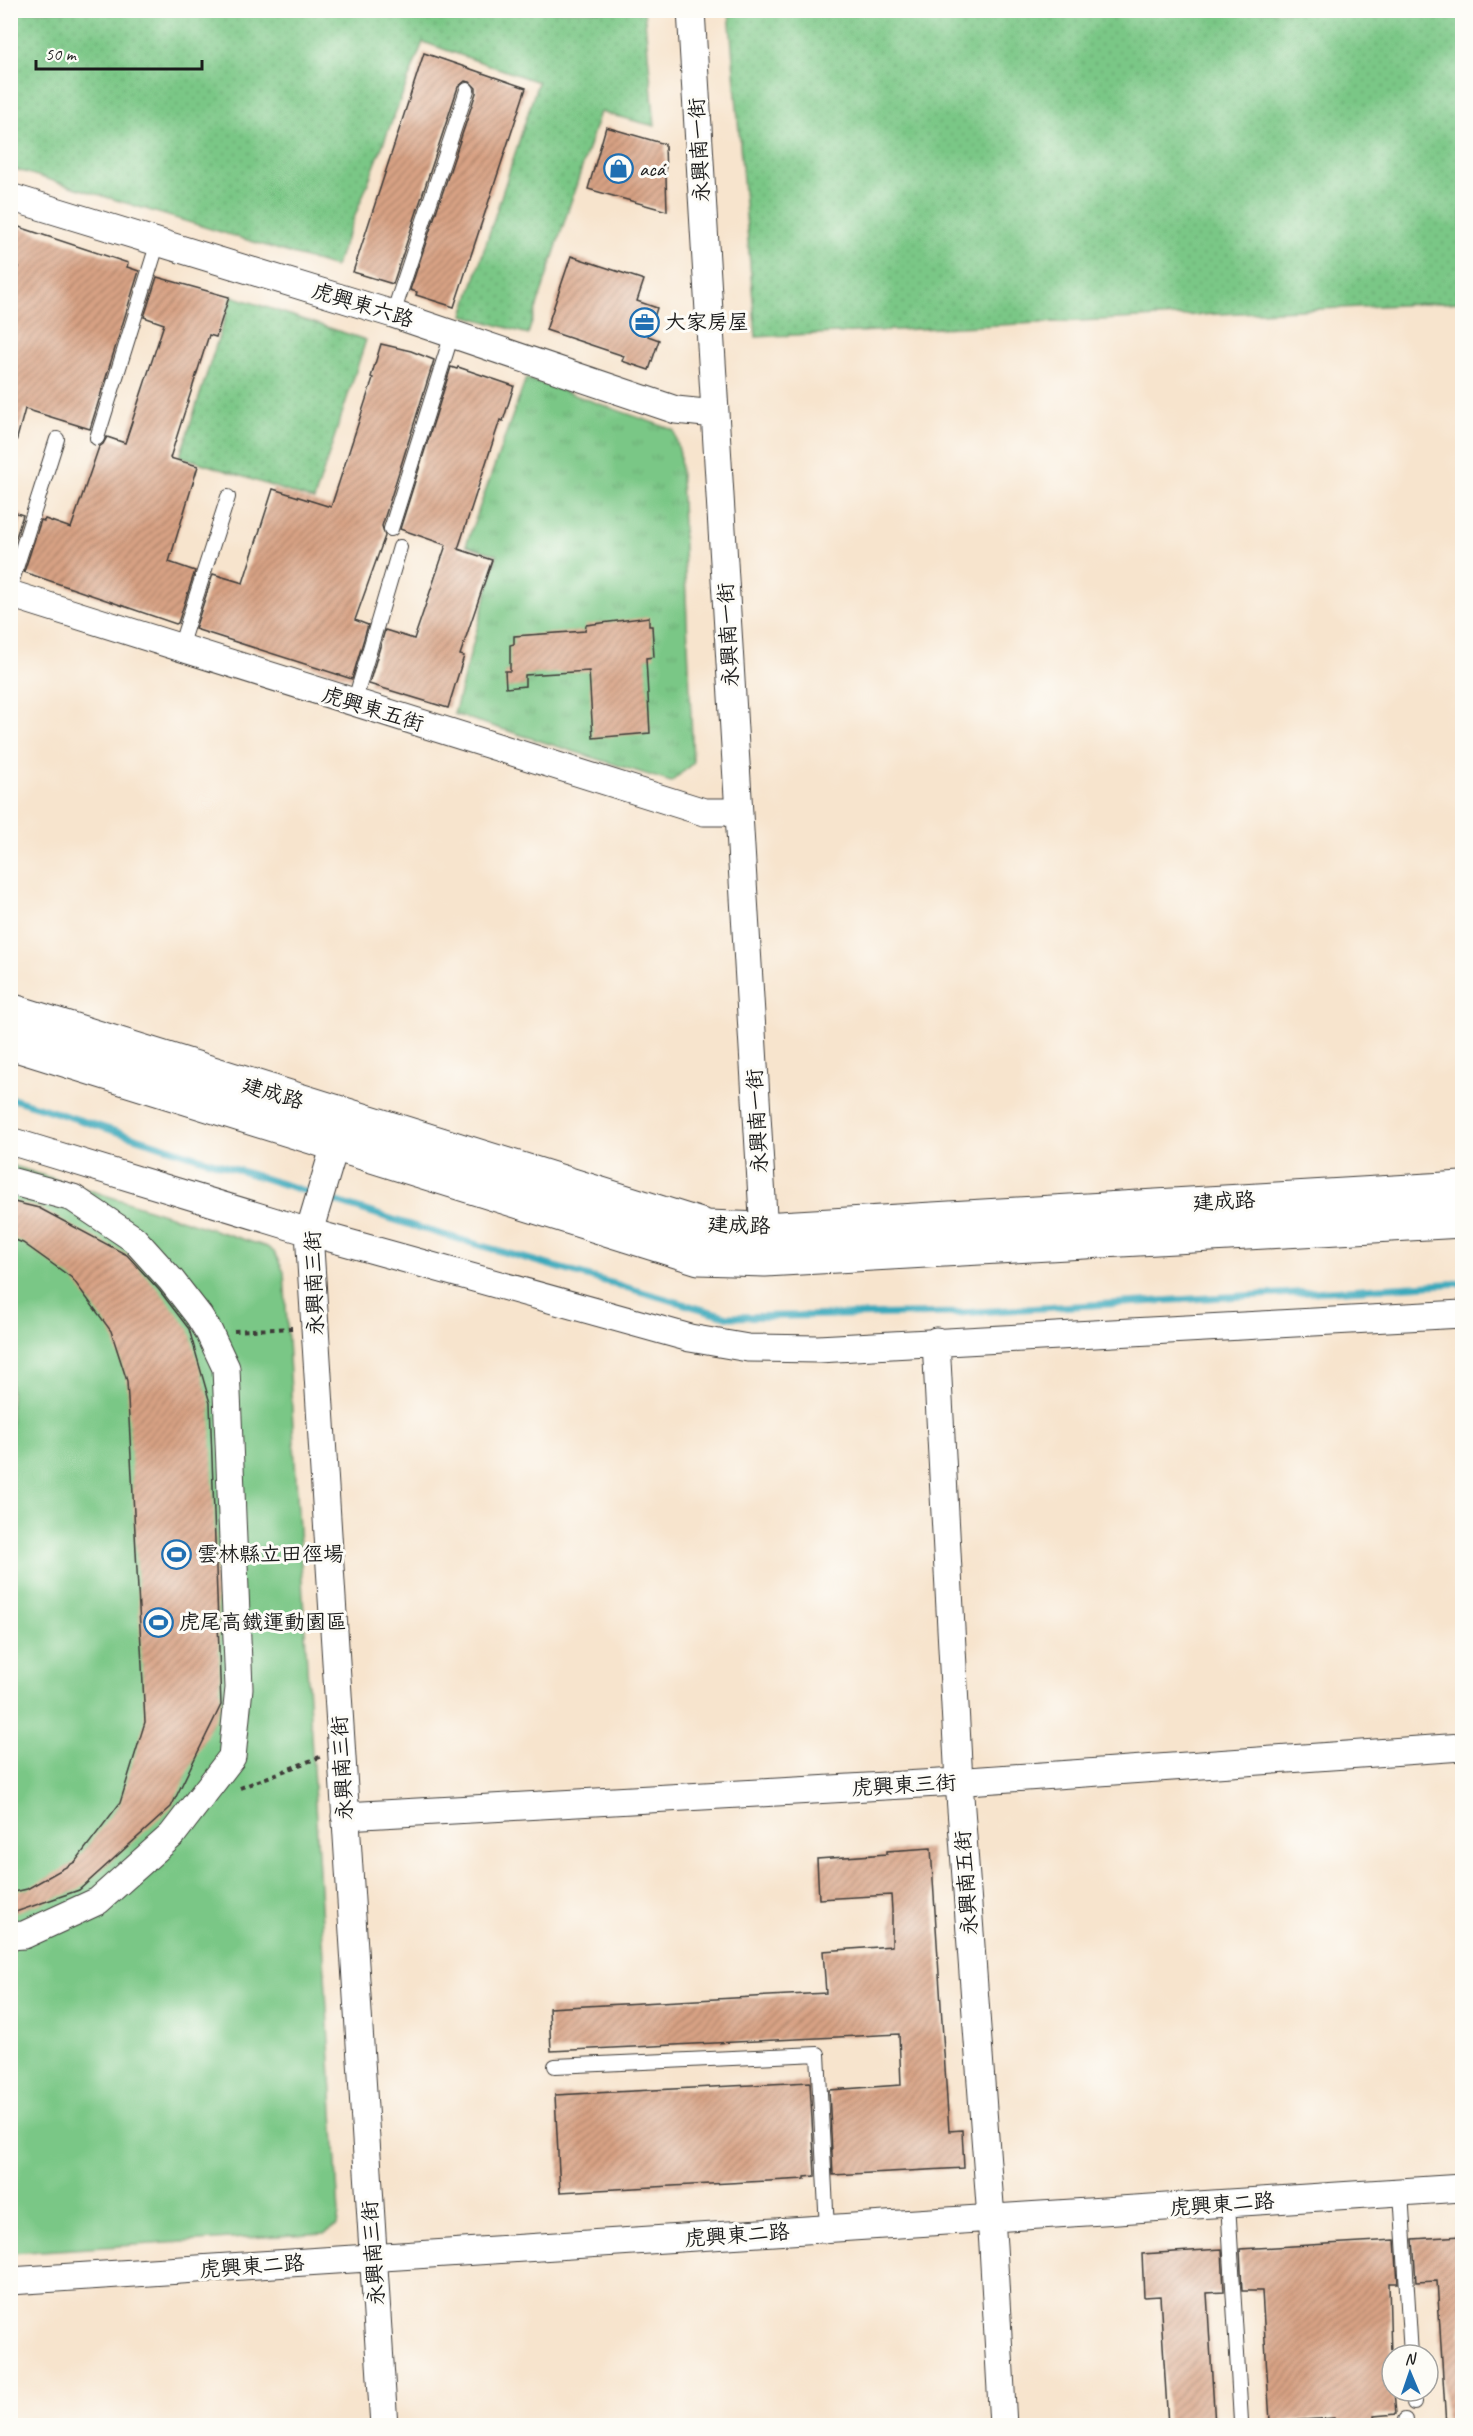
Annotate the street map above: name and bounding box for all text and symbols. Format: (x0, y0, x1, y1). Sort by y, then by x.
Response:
scale bar (36, 33, 202, 71)
text: 50 m (45, 43, 78, 65)
street label: 永興南一街 (683, 97, 715, 203)
shop icon: acá (602, 153, 634, 185)
place label: acá (639, 156, 667, 182)
street label: 虎興東六路 (309, 277, 417, 333)
office icon: 大家房屋 (628, 306, 660, 338)
place label: 大家房屋 (665, 309, 749, 335)
street label: 永興南一街 (712, 582, 744, 688)
street label: 虎興東五街 (319, 681, 427, 737)
street label: 永興南一街 (741, 1068, 773, 1174)
street label: 建成路 (239, 1071, 307, 1115)
street label: 建成路 (1192, 1186, 1256, 1216)
street label: 建成路 (707, 1211, 771, 1239)
street label: 永興南三街 (299, 1230, 329, 1336)
sports icon: 雲林縣立田徑場 (160, 1538, 192, 1570)
place label: 雲林縣立田徑場 (197, 1541, 344, 1567)
sports icon: 虎尾高鐵運動園區 (142, 1606, 174, 1638)
place label: 虎尾高鐵運動園區 (179, 1609, 347, 1635)
street label: 永興南三街 (326, 1715, 358, 1821)
street label: 虎興東三街 (851, 1769, 957, 1801)
street label: 永興南五街 (949, 1830, 983, 1936)
street label: 虎興東二路 (1169, 2187, 1275, 2221)
street label: 永興南三街 (356, 2200, 390, 2306)
street label: 虎興東二路 (684, 2218, 790, 2252)
street label: 虎興東二路 (199, 2249, 305, 2283)
north arrow (1380, 2343, 1440, 2403)
text: N (1404, 2349, 1418, 2369)

